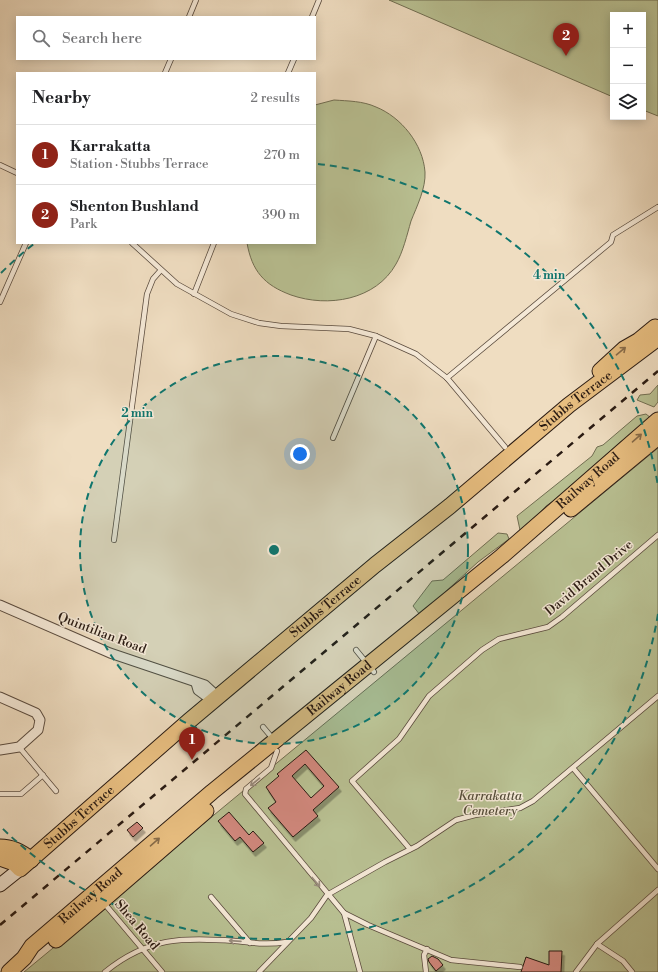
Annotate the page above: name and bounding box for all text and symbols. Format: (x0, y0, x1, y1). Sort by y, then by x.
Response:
map controls (610, 12, 646, 120)
button: + (610, 12, 646, 48)
search box (16, 16, 316, 60)
pin: 2 (553, 23, 579, 56)
icon: search (30, 27, 52, 49)
text: Search here (62, 29, 142, 48)
button: − (610, 48, 646, 84)
button: layers (610, 84, 646, 120)
text: Nearby (32, 87, 91, 109)
text: 2 results (251, 90, 300, 106)
text: Karrakatta (70, 137, 151, 156)
text: 1 (42, 147, 48, 163)
text: 270 m (264, 147, 300, 163)
text: Station · Stubbs Terrace (70, 156, 209, 172)
text: Shenton Bushland (70, 197, 199, 216)
text: 2 (41, 207, 49, 223)
text: 390 m (262, 207, 300, 223)
text: Park (70, 216, 97, 232)
text: 4 min (533, 268, 566, 283)
one-way arrow (616, 347, 627, 356)
street label: Stubbs Terrace (536, 367, 616, 435)
text: 2 min (121, 406, 153, 421)
one-way arrow (632, 434, 642, 443)
your location (290, 444, 310, 464)
street label: Railway Road (553, 449, 624, 513)
street label: David Brand Drive (542, 536, 636, 619)
centre of rings (267, 543, 281, 557)
street label: Stubbs Terrace (286, 572, 365, 641)
street label: Quintilian Road (55, 609, 149, 657)
street label: Railway Road (304, 657, 375, 719)
pin: 1 (179, 727, 205, 760)
one-way arrow (249, 777, 260, 786)
street label: Stubbs Terrace (41, 782, 118, 852)
park label: Karrakatta Cemetery (458, 788, 523, 819)
one-way arrow (150, 837, 160, 847)
street label: Railway Road (55, 864, 126, 928)
one-way arrow (312, 877, 321, 887)
street label: Shea Road (111, 896, 163, 954)
one-way arrow (229, 938, 242, 945)

